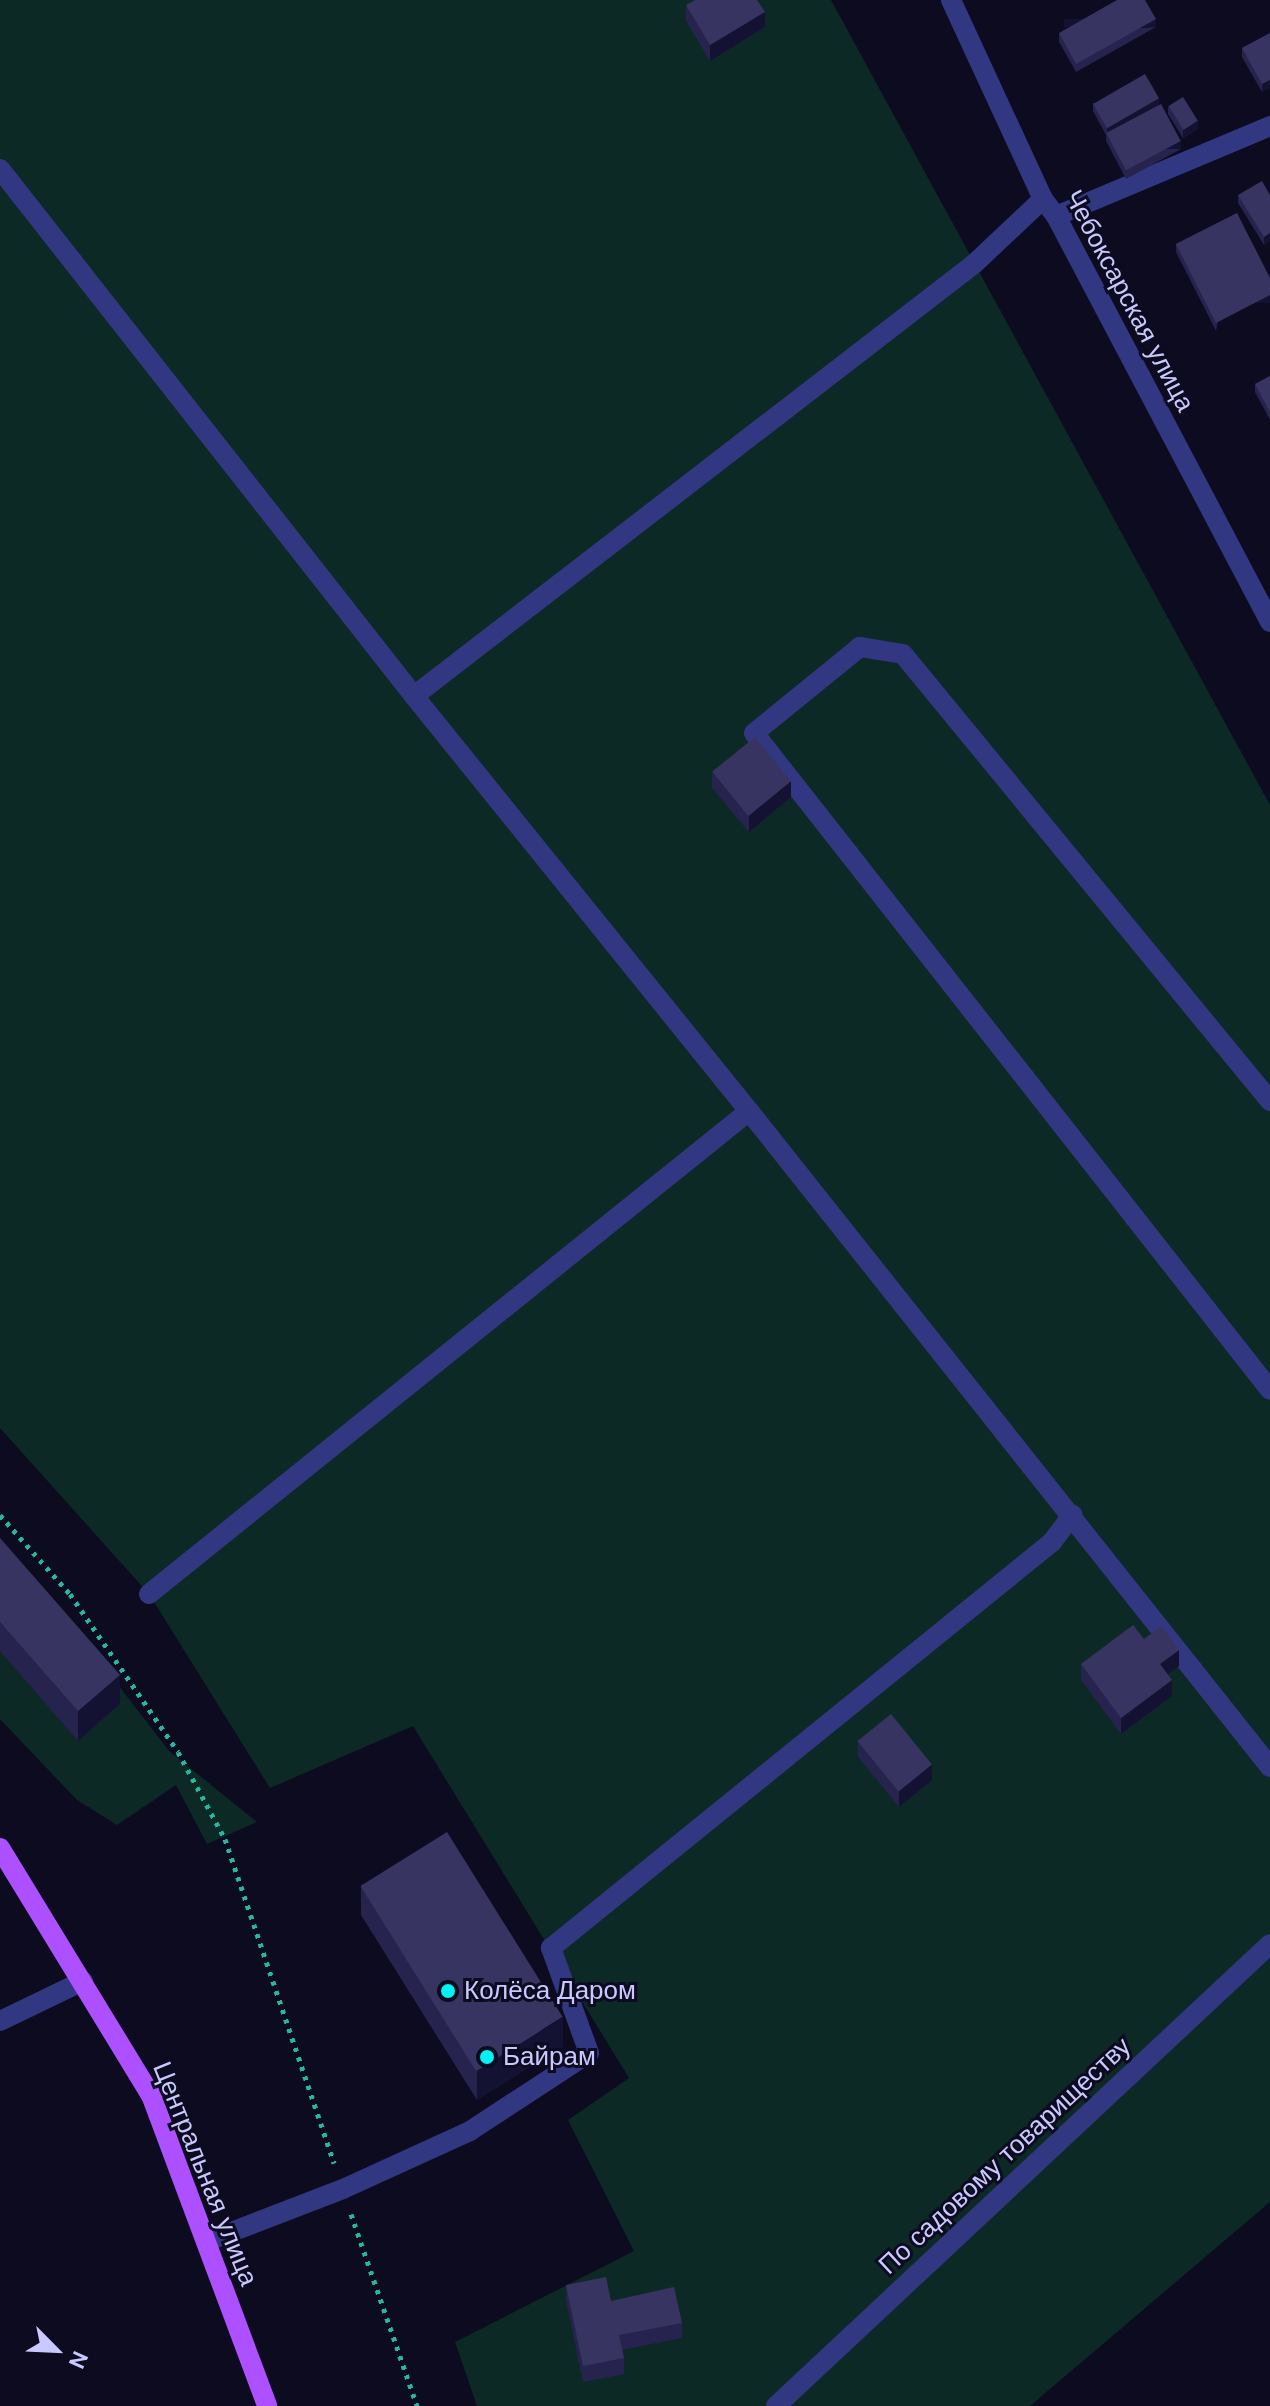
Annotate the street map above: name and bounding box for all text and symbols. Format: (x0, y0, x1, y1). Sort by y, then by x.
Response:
street label: Чебоксарская улица (1057, 185, 1201, 417)
place label: Колёса Даром (464, 1975, 636, 2007)
marker: Колёса Даром (439, 1982, 457, 2000)
street label: По садовому товариществу (873, 2031, 1137, 2281)
place label: Байрам (503, 2041, 596, 2073)
marker: Байрам (478, 2048, 496, 2066)
street label: Центральная улица (146, 2057, 264, 2291)
north arrow (16, 2310, 96, 2390)
text: N (62, 2347, 95, 2373)

